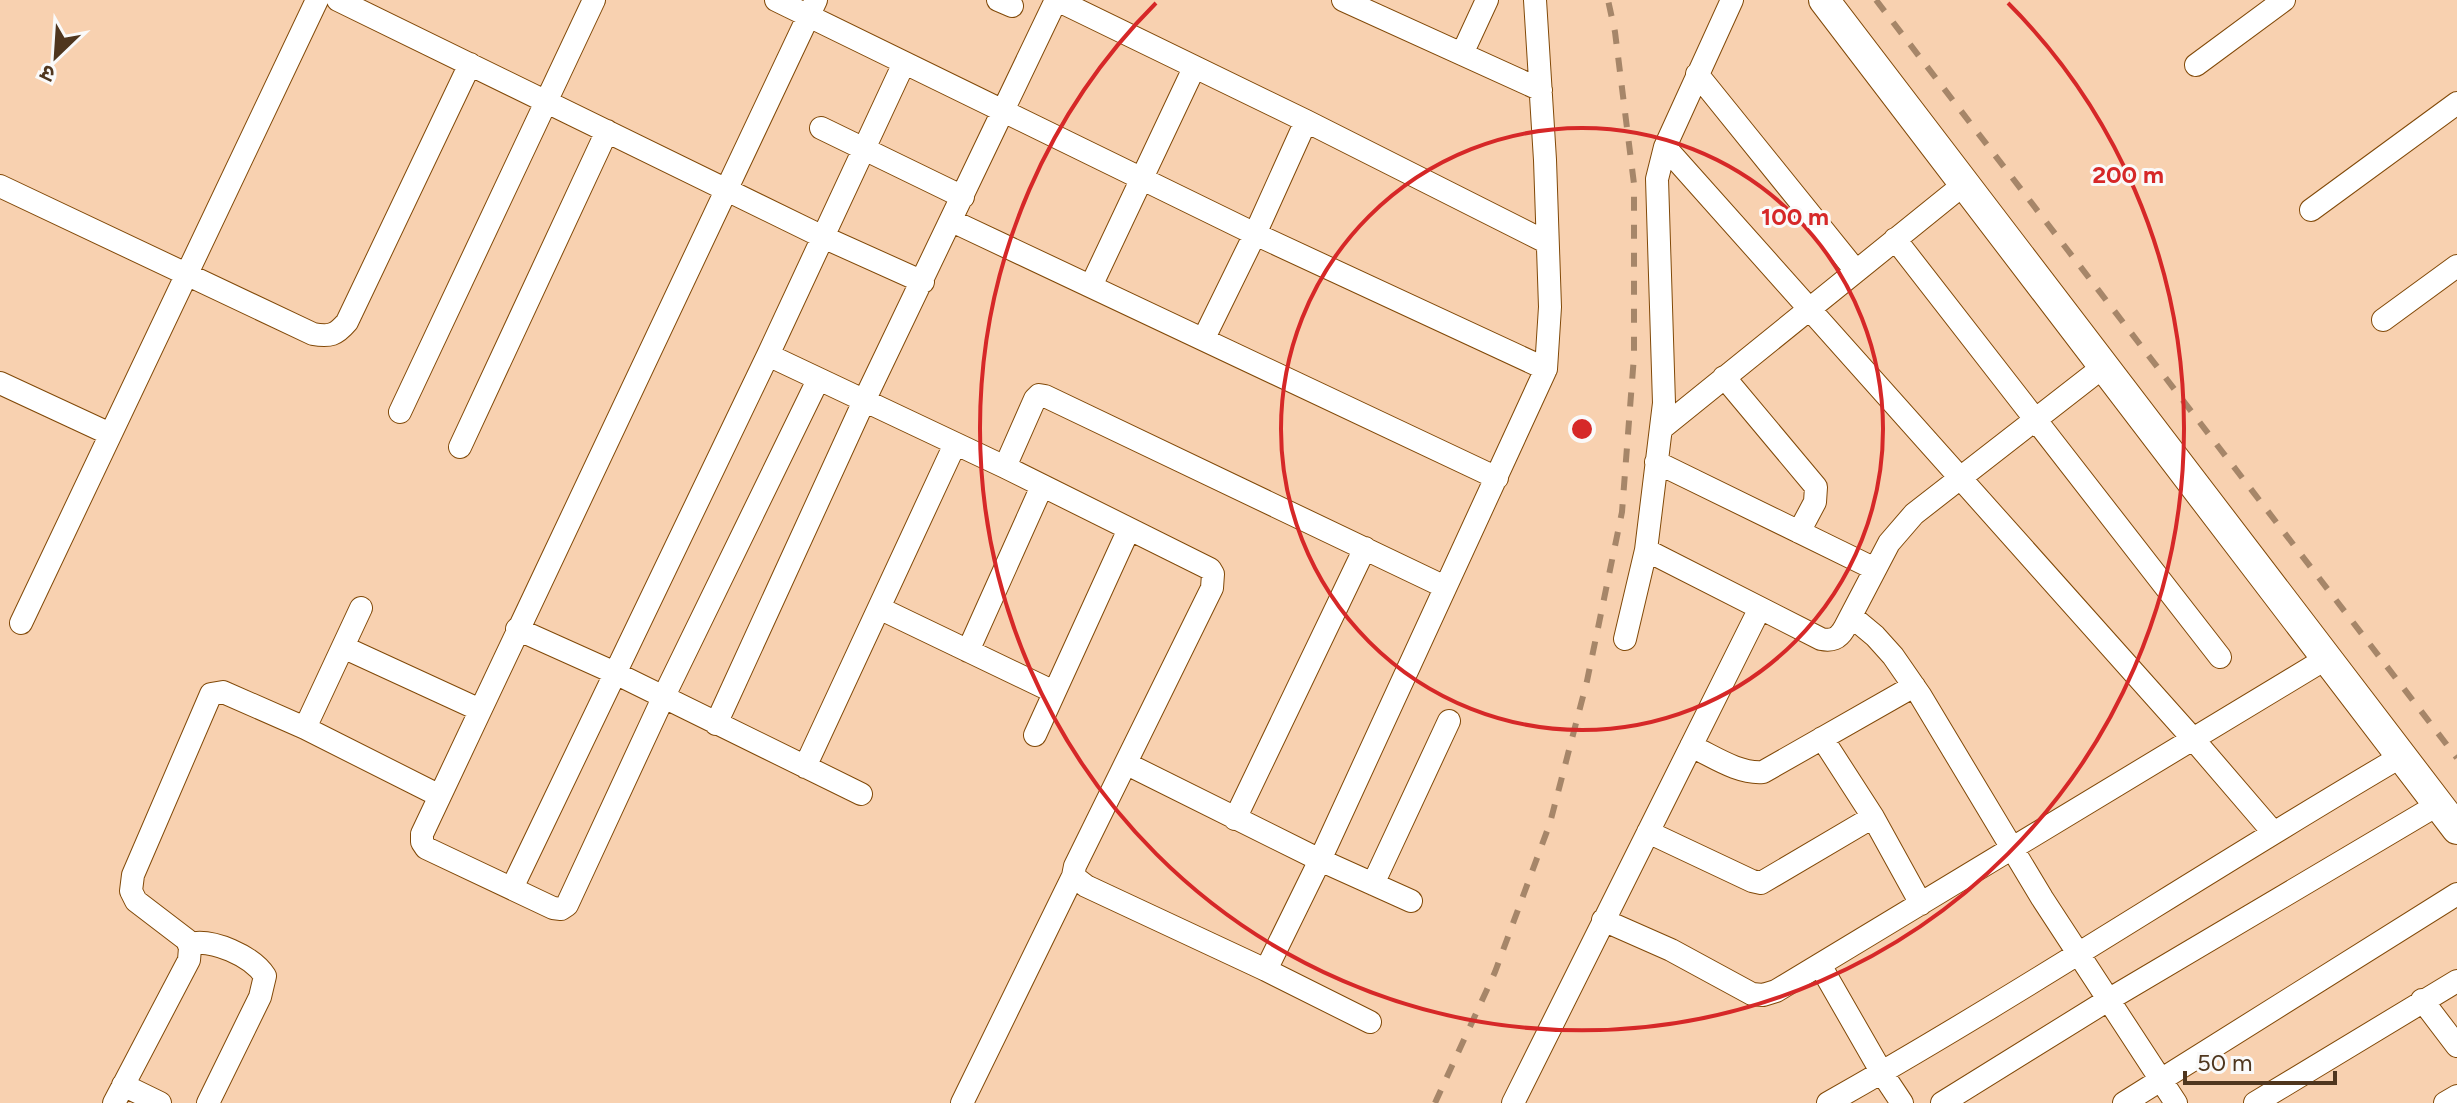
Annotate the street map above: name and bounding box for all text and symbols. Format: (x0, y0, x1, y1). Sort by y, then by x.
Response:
north arrow (16, 16, 96, 96)
text: उ (35, 58, 59, 89)
text: 200 m (2092, 160, 2164, 189)
text: 100 m (1761, 202, 1829, 231)
centre of rings (1568, 415, 1596, 443)
scale bar (2185, 1035, 2335, 1085)
text: 50 m (2197, 1048, 2253, 1077)

